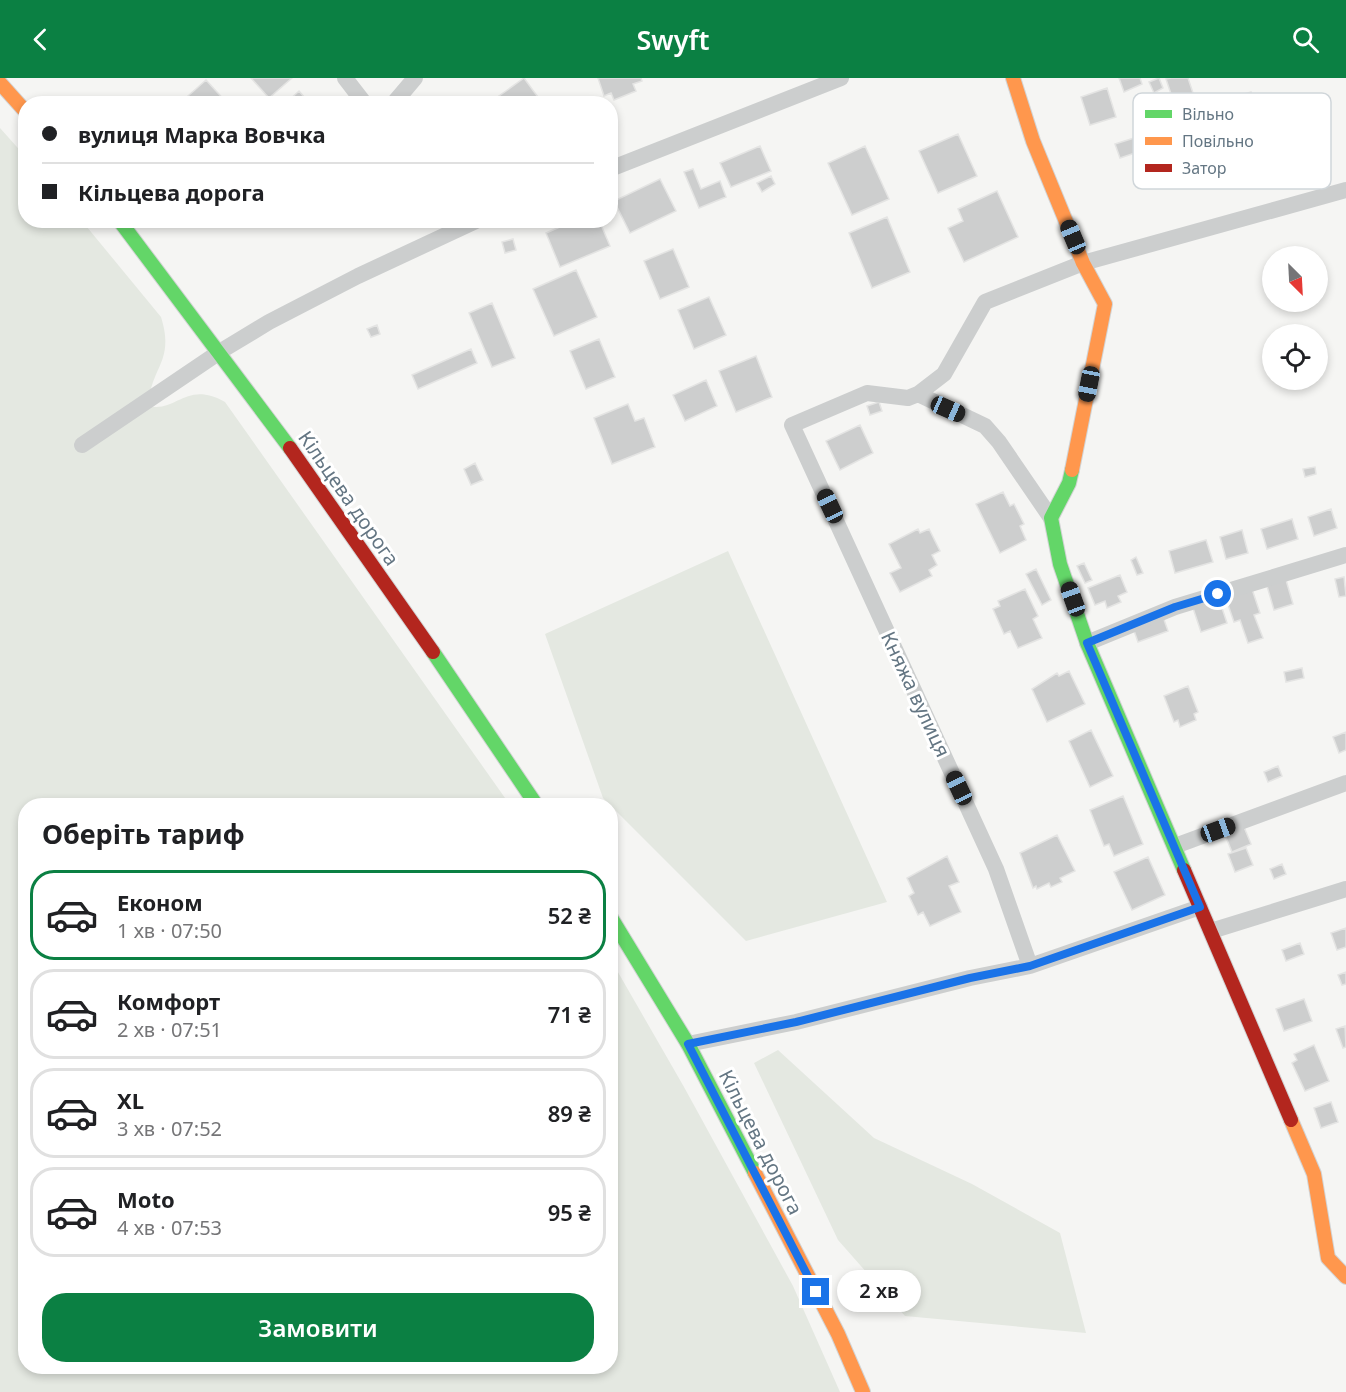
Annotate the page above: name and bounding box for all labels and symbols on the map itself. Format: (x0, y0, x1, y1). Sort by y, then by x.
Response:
legend (1133, 93, 1331, 189)
text: Вільно (1182, 103, 1234, 125)
text: Повільно (1182, 130, 1254, 152)
text: Затор (1182, 157, 1226, 179)
car (1058, 217, 1088, 257)
north arrow (1262, 246, 1328, 312)
car (1077, 365, 1101, 403)
car (928, 393, 968, 425)
street label: Кільцева дорога (292, 425, 406, 571)
car (814, 486, 846, 526)
car (1058, 579, 1088, 619)
route start (1204, 580, 1231, 607)
street label: Княжа вулиця (875, 627, 957, 761)
car (943, 768, 975, 808)
car (1198, 815, 1238, 845)
street label: Кільцева дорога (713, 1065, 809, 1219)
callout: 2 хв (837, 1271, 921, 1313)
route end (802, 1278, 829, 1305)

